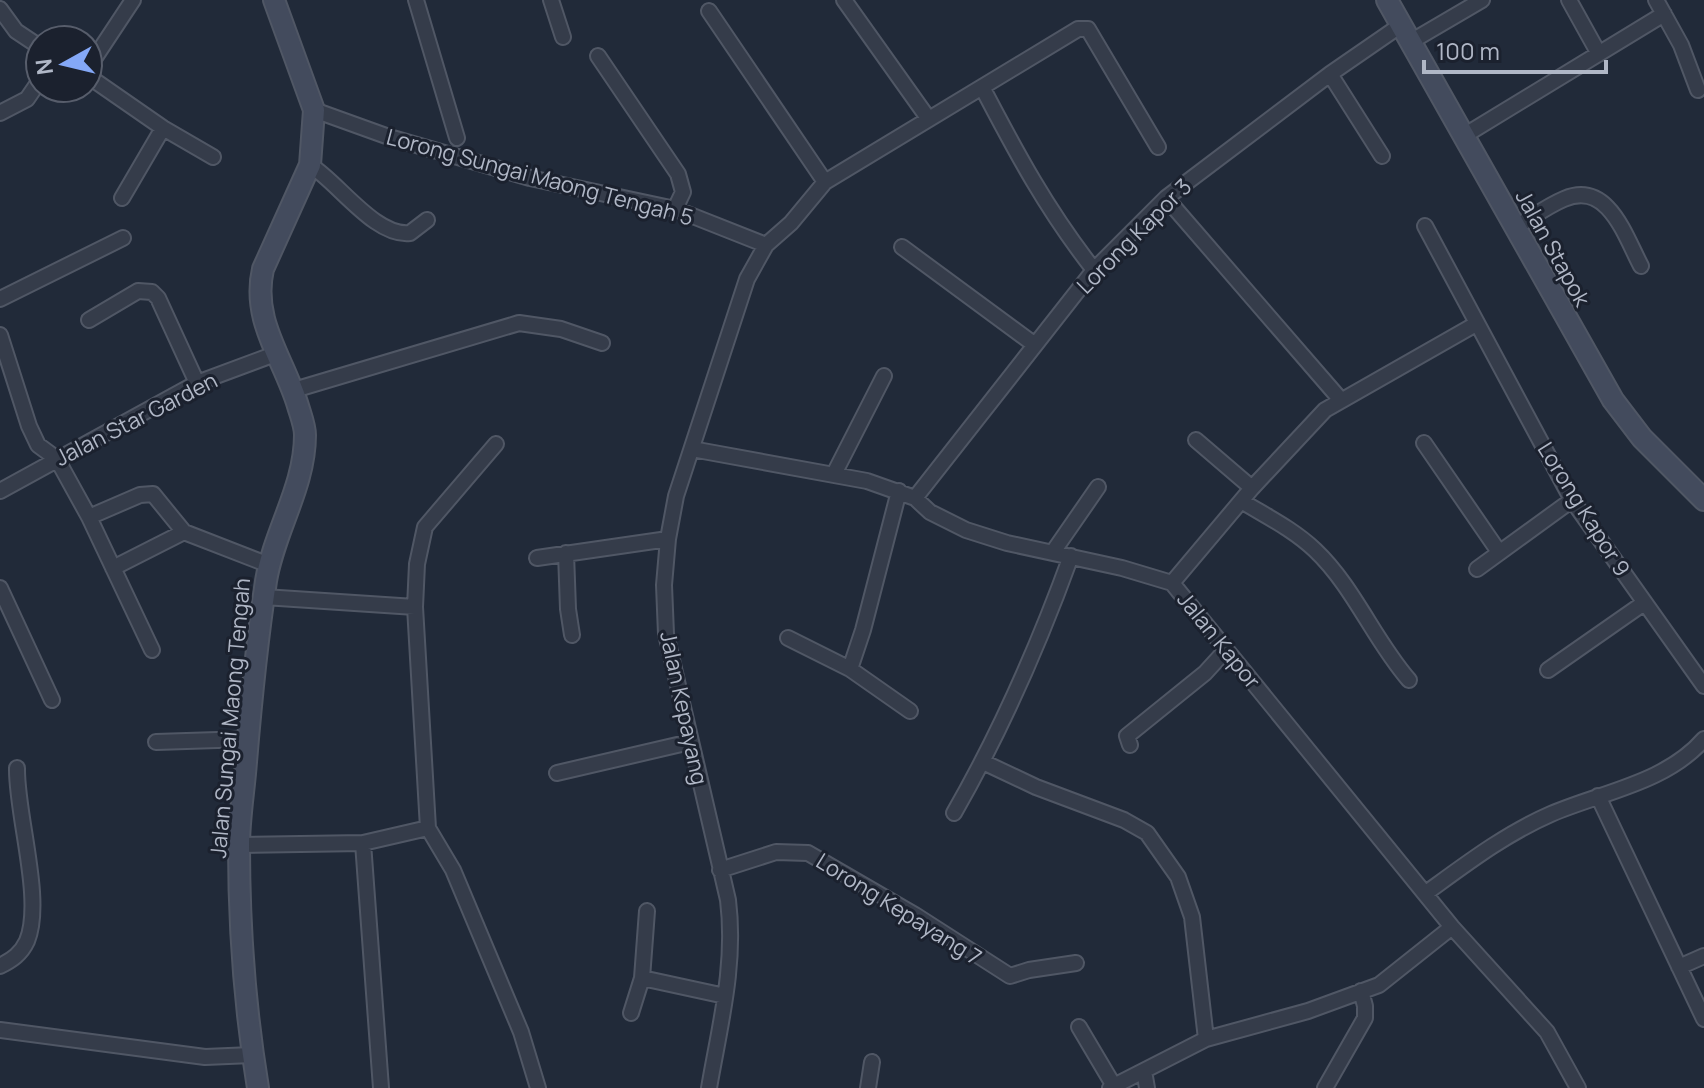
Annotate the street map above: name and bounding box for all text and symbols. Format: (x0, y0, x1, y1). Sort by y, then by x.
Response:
north arrow (24, 24, 104, 104)
scale bar (1424, 24, 1606, 74)
text: 100 m (1436, 34, 1500, 67)
text: N (28, 57, 60, 77)
street label: Lorong Sungai Maong Tengah 5 (383, 122, 697, 232)
street label: Lorong Kapor 3 (1070, 172, 1198, 300)
street label: Jalan Stapok (1509, 184, 1598, 313)
street label: Jalan Star Garden (50, 365, 222, 473)
street label: Lorong Kapor 9 (1531, 436, 1637, 582)
street label: Jalan Sungai Maong Tengah (203, 577, 257, 859)
street label: Jalan Kapor (1171, 585, 1267, 695)
street label: Jalan Kepayang (653, 629, 715, 787)
street label: Lorong Kepayang 7 (811, 846, 987, 972)

